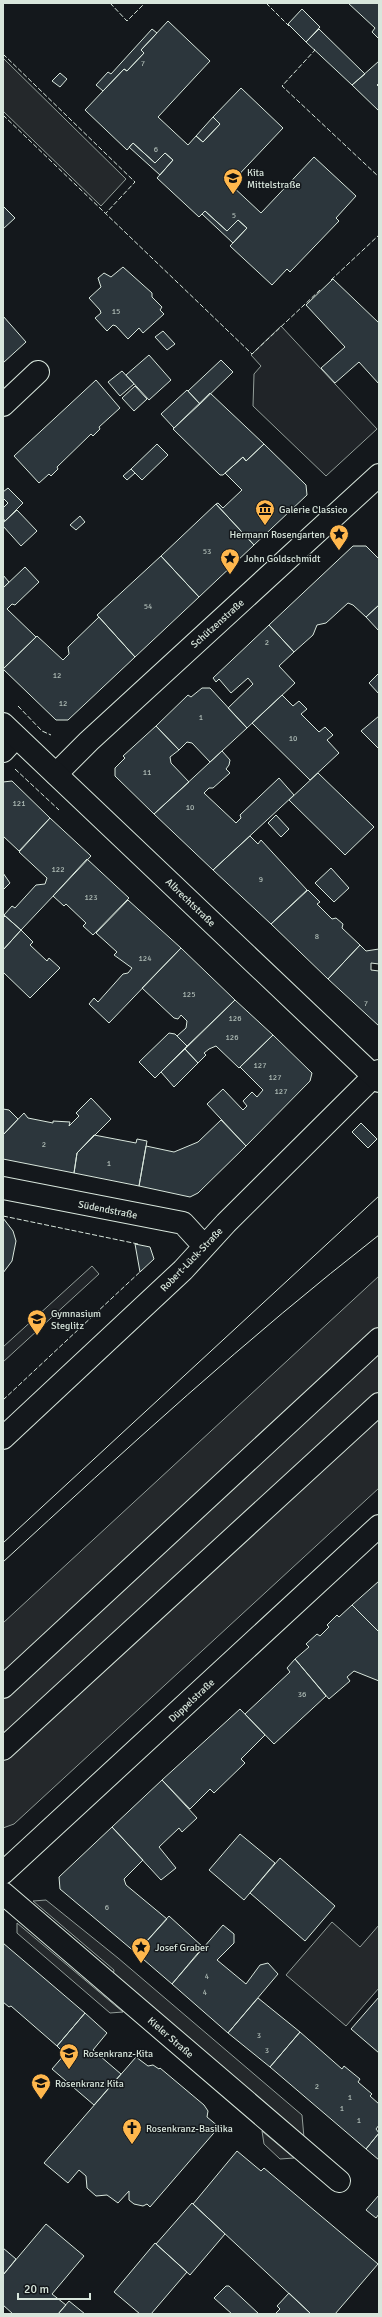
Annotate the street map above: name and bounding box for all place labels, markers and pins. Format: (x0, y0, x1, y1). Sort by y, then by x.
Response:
school or university icon: Kita Mittelstraße (222, 167, 244, 195)
place label: Kita Mittelstraße (247, 167, 300, 191)
museum icon: Galerie Classico (254, 498, 276, 526)
place label: Galerie Classico (279, 504, 348, 516)
place icon: Hermann Rosengarten (328, 523, 350, 551)
place label: Hermann Rosengarten (229, 529, 325, 541)
place icon: John Goldschmidt (219, 547, 241, 575)
place label: John Goldschmidt (244, 553, 321, 565)
school or university icon: Gymnasium Steglitz (26, 1308, 48, 1336)
place label: Gymnasium Steglitz (51, 1308, 101, 1332)
place icon: Josef Graber (130, 1936, 152, 1964)
place label: Josef Graber (155, 1942, 209, 1954)
school or university icon: Rosenkranz-Kita (58, 2042, 80, 2070)
place label: Rosenkranz-Kita (83, 2048, 153, 2060)
school or university icon: Rosenkranz Kita (30, 2072, 52, 2100)
place label: Rosenkranz Kita (55, 2078, 124, 2090)
church icon: Rosenkranz-Basilika (121, 2117, 143, 2145)
place label: Rosenkranz-Basilika (146, 2123, 233, 2135)

